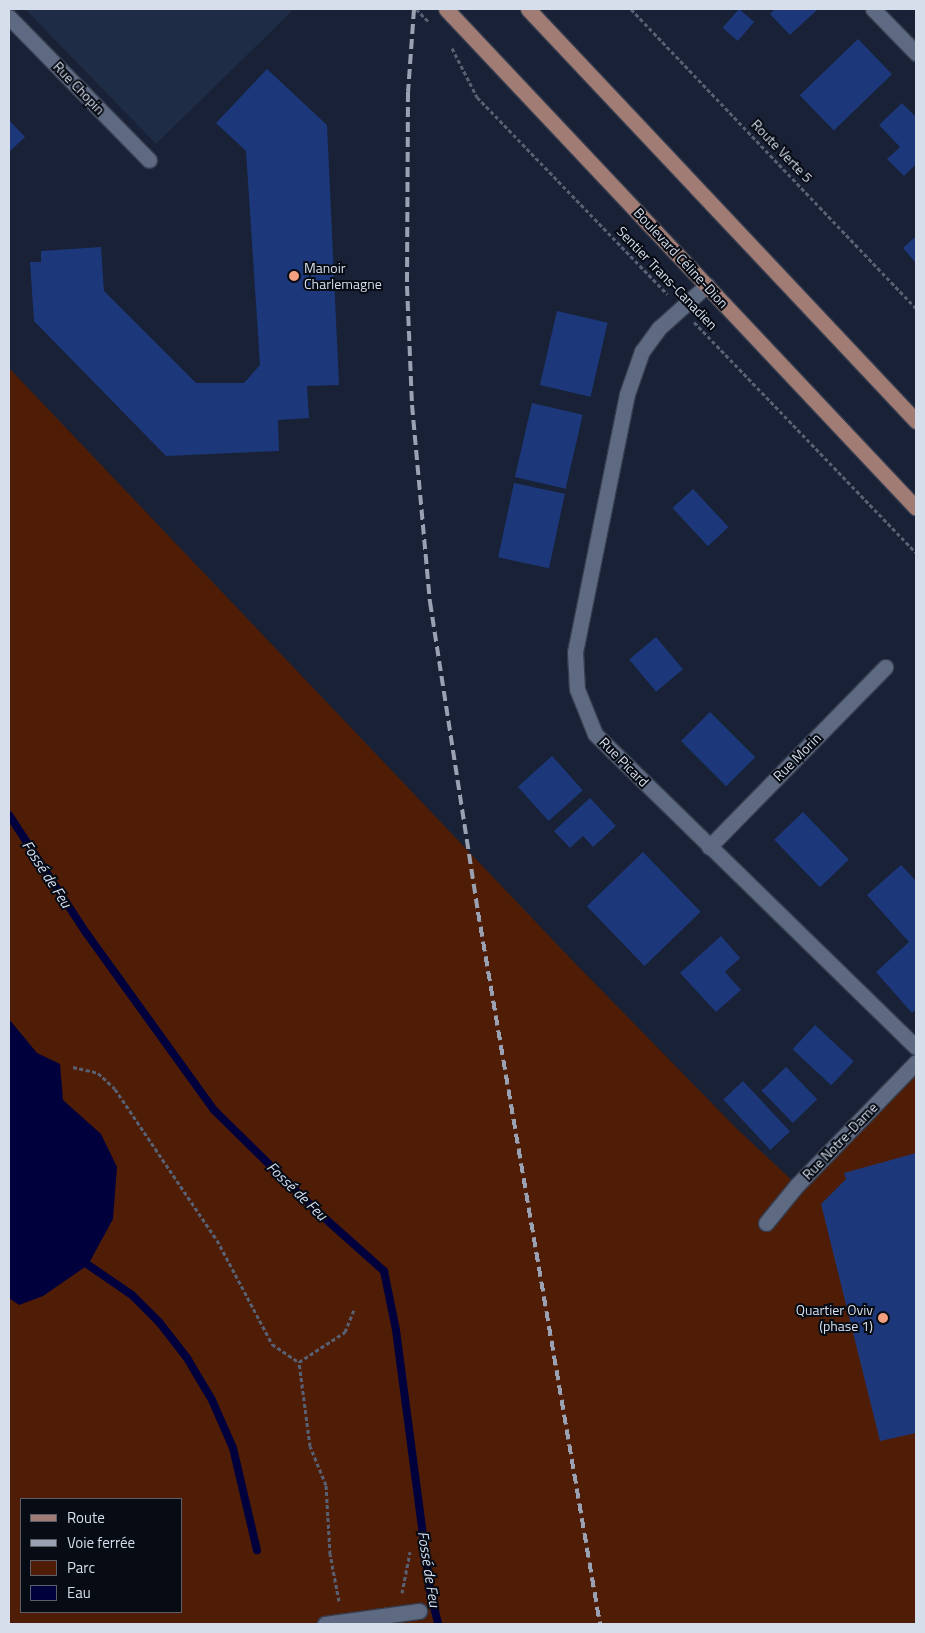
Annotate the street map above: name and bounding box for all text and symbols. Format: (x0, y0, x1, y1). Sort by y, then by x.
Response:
street label: Rue Chopin (50, 58, 108, 118)
street label: Route Verte 5 (748, 116, 816, 186)
street label: Boulevard Céline-Dion (630, 204, 732, 312)
street label: Sentier Trans-Canadien (613, 223, 721, 333)
place label: Manoir Charlemagne (304, 260, 382, 292)
marker: Manoir Charlemagne (288, 270, 300, 282)
street label: Rue Morin (770, 730, 824, 784)
street label: Rue Picard (596, 734, 652, 790)
water label: Fossé de Feu (19, 837, 75, 911)
street label: Rue Notre-Dame (799, 1099, 881, 1183)
water label: Fossé de Feu (263, 1158, 331, 1224)
place label: Quartier Oviv (phase 1) (796, 1302, 873, 1334)
marker: Quartier Oviv (phase 1) (877, 1312, 889, 1324)
legend (20, 1498, 182, 1613)
text: Route (67, 1506, 105, 1529)
water label: Fossé de Feu (414, 1530, 444, 1608)
text: Voie ferrée (67, 1531, 135, 1554)
text: Parc (67, 1556, 95, 1579)
text: Eau (67, 1581, 91, 1604)

